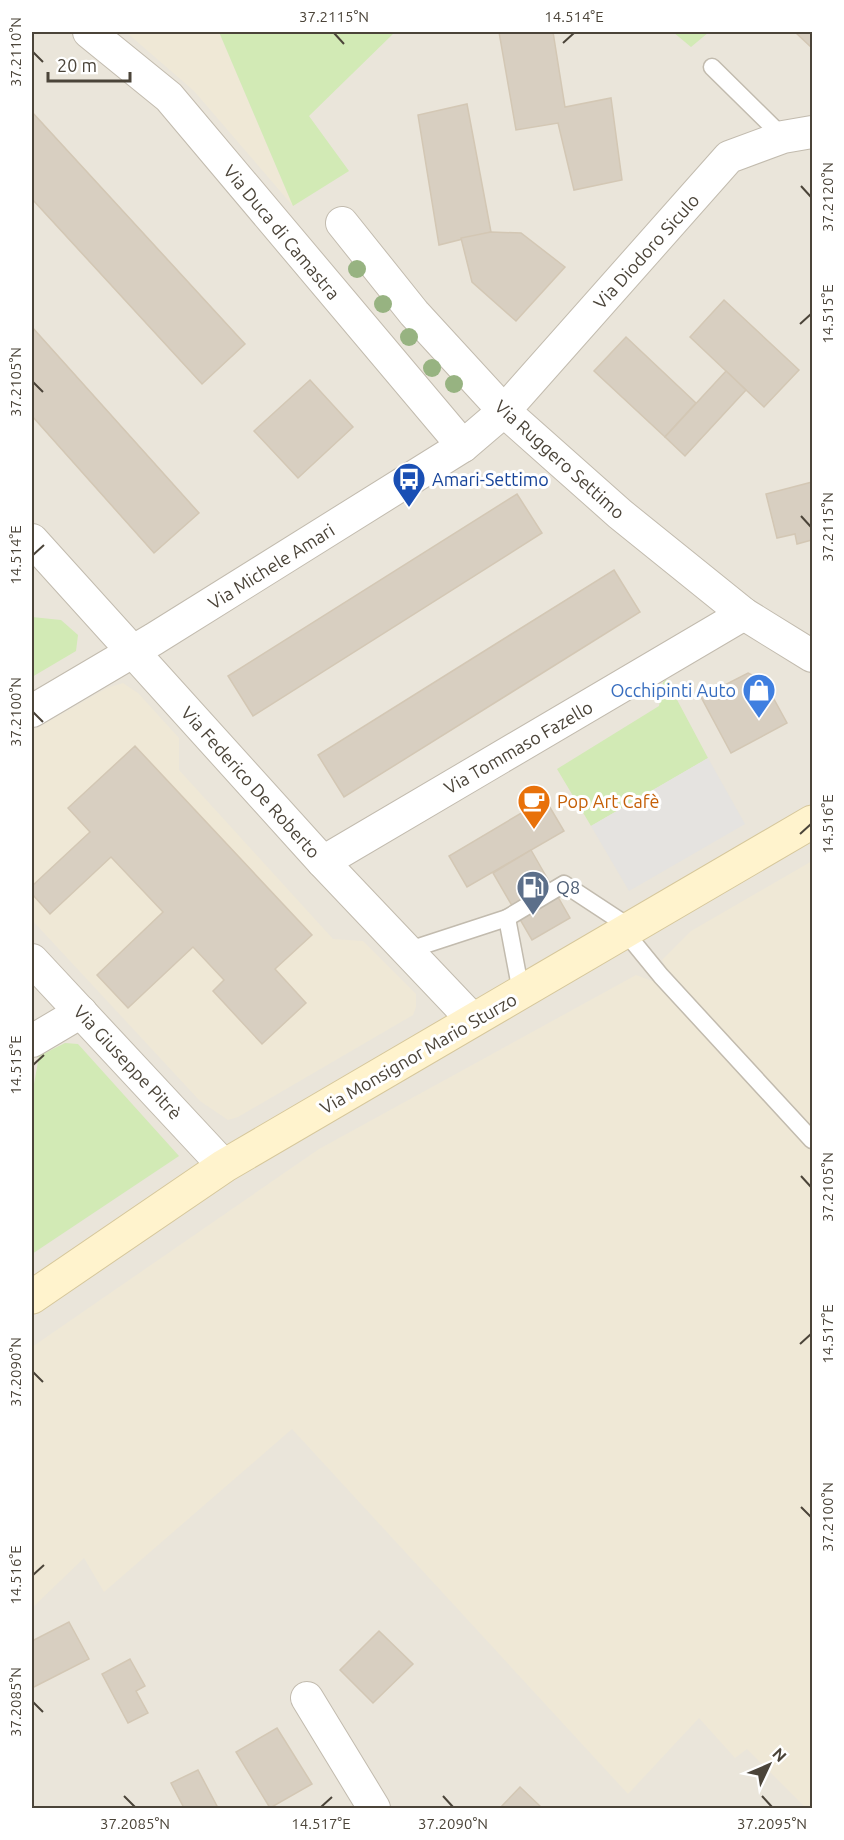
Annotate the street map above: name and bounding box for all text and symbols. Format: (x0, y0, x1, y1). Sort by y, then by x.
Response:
text: 37.2115°N (299, 8, 369, 25)
text: 14.514°E (544, 8, 604, 25)
text: 37.2110°N (7, 17, 24, 87)
scale bar (48, 45, 130, 83)
text: 20 m (57, 55, 97, 75)
street label: Via Duca di Camastra (220, 161, 344, 303)
text: 37.2120°N (819, 162, 836, 232)
street label: Via Diodoro Siculo (589, 189, 703, 313)
text: 14.515°E (819, 284, 836, 344)
text: 37.2105°N (7, 347, 24, 417)
street label: Via Ruggero Settimo (491, 396, 629, 522)
bus stop icon: Amari-Settimo (391, 461, 427, 508)
place label: Amari-Settimo (432, 469, 549, 489)
text: 37.2115°N (819, 492, 836, 562)
street label: Via Michele Amari (204, 519, 338, 613)
text: 14.514°E (7, 525, 24, 585)
shop icon: Occhipinti Auto (741, 672, 777, 719)
text: 37.2100°N (7, 677, 24, 747)
place label: Occhipinti Auto (610, 680, 736, 700)
street label: Via Tommaso Fazello (440, 696, 596, 798)
street label: Via Federico De Roberto (178, 702, 324, 862)
cafe icon: Pop Art Cafè (516, 783, 552, 830)
place label: Pop Art Cafè (557, 791, 660, 811)
text: 14.516°E (819, 794, 836, 854)
fuel station icon: Q8 (515, 869, 551, 916)
place label: Q8 (556, 877, 580, 898)
street label: Via Monsignor Mario Sturzo (316, 988, 520, 1118)
street label: Via Giuseppe Pitrè (70, 1001, 186, 1123)
text: 14.515°E (7, 1035, 24, 1095)
text: 37.2105°N (819, 1152, 836, 1222)
text: 14.517°E (819, 1304, 836, 1364)
text: 37.2090°N (7, 1337, 24, 1407)
text: 37.2100°N (819, 1482, 836, 1552)
text: 14.516°E (7, 1545, 24, 1605)
text: 37.2085°N (7, 1667, 24, 1737)
north arrow (739, 1735, 799, 1795)
text: N (769, 1744, 790, 1765)
text: 37.2085°N (100, 1815, 170, 1832)
text: 14.517°E (291, 1815, 351, 1832)
text: 37.2090°N (418, 1815, 488, 1832)
text: 37.2095°N (737, 1815, 807, 1832)

